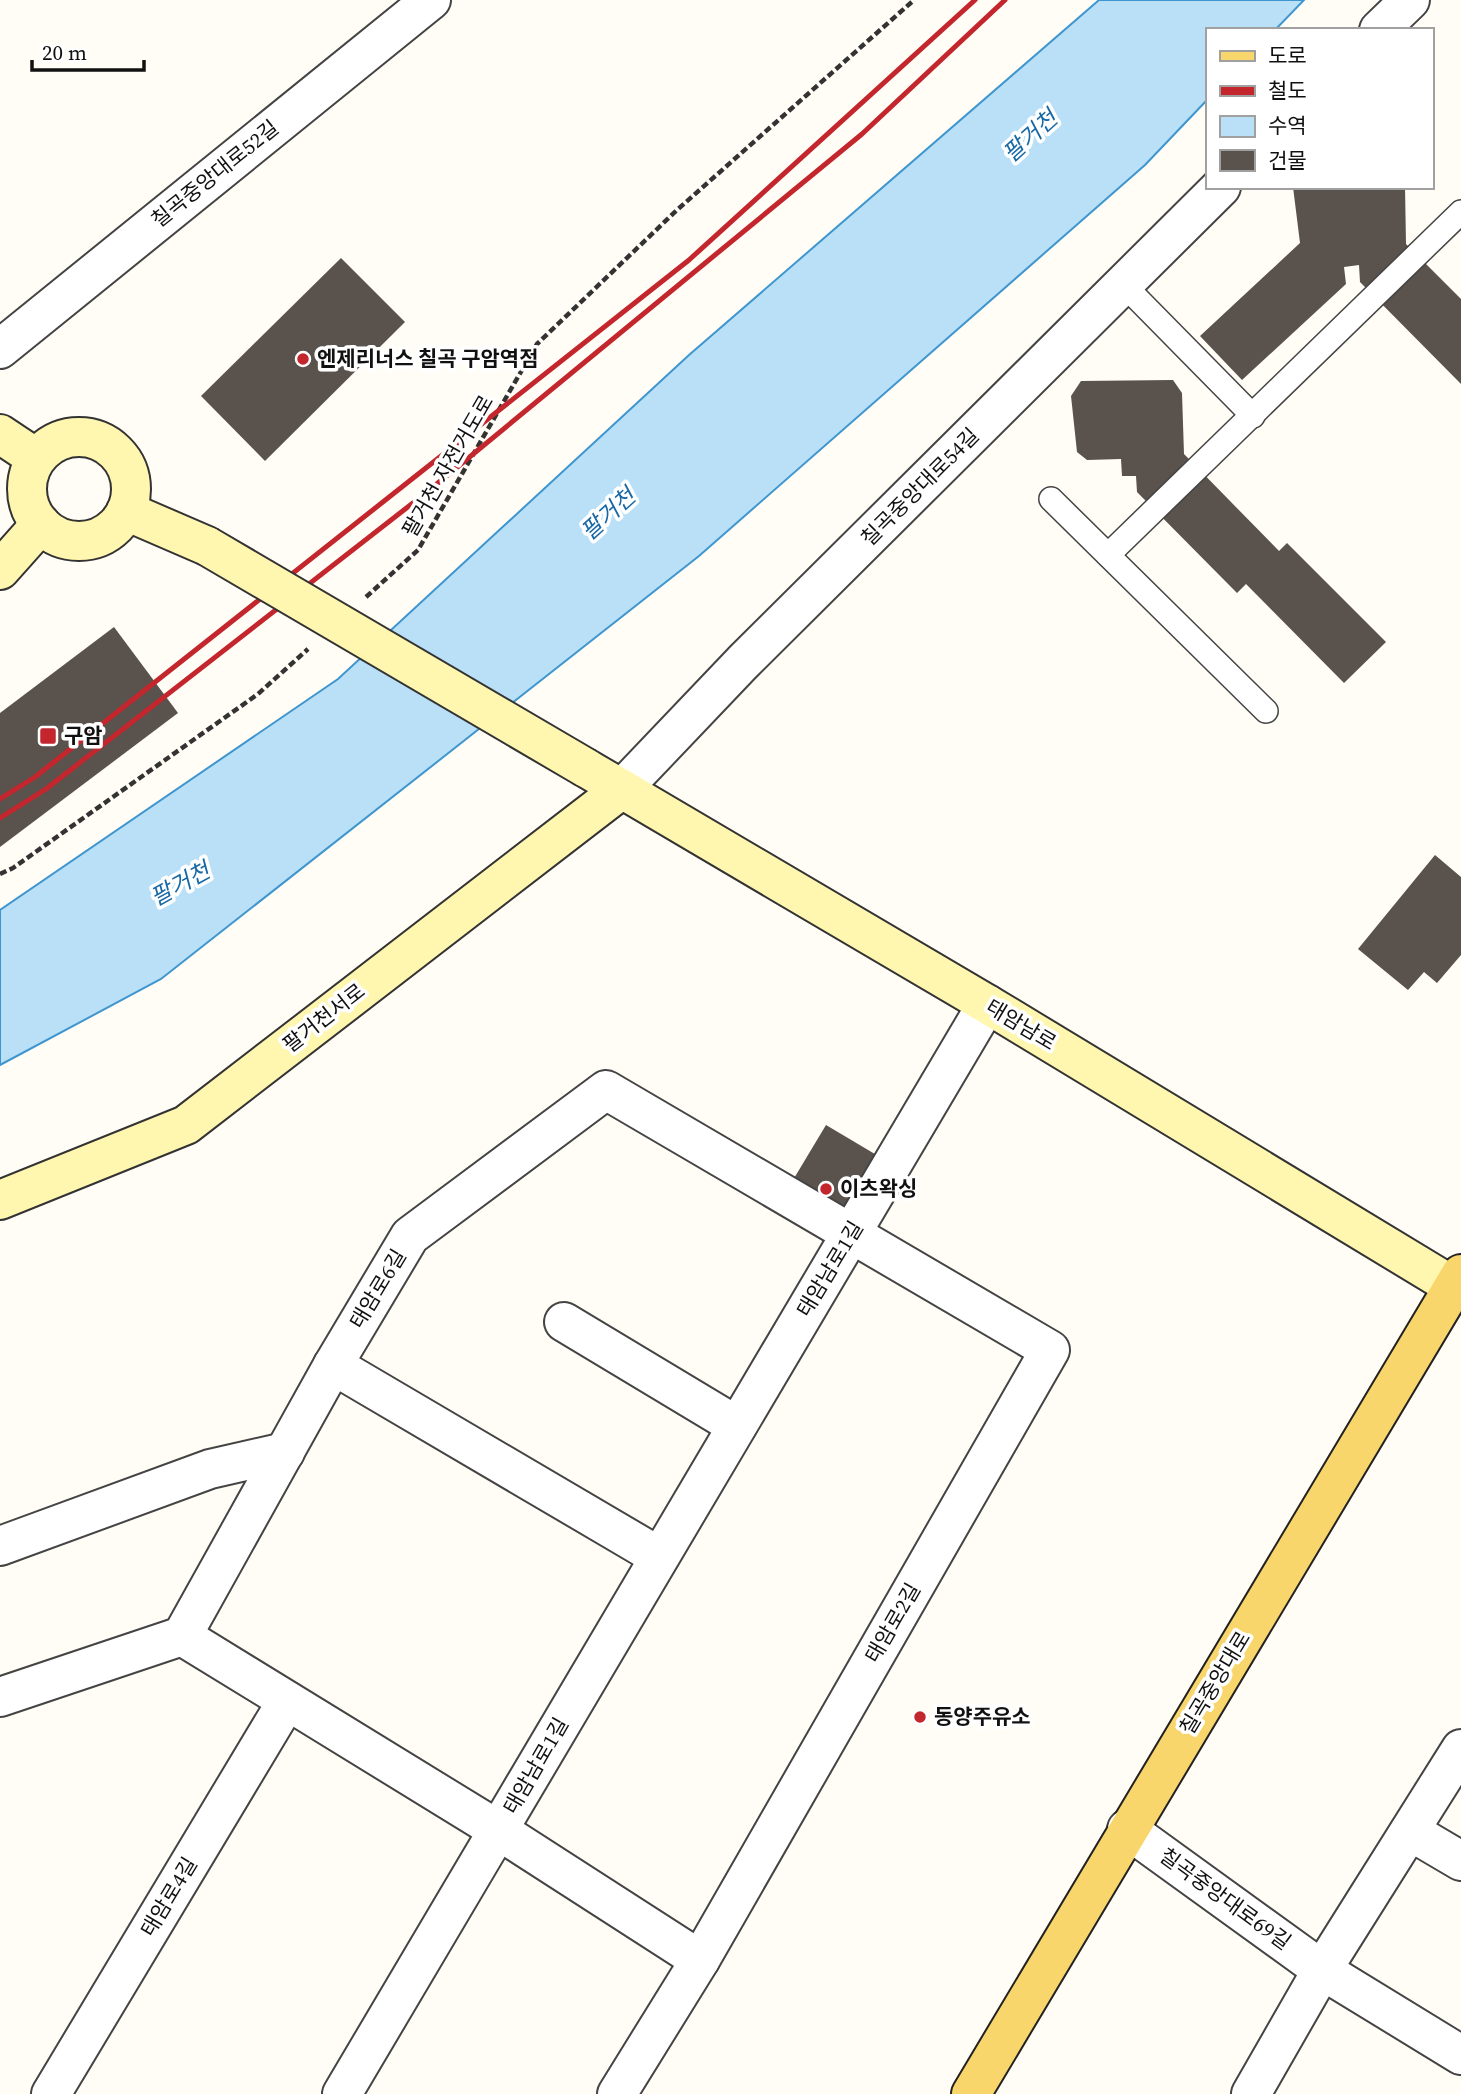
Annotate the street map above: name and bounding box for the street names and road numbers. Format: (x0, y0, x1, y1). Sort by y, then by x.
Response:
street label: 칠곡중앙대로52길 (145, 113, 285, 234)
street label: 팔거천 자전거도로 (395, 389, 500, 542)
street label: 칠곡중앙대로54길 (854, 421, 985, 552)
street label: 팔거천서로 (277, 976, 371, 1059)
street label: 태암남로 (981, 992, 1062, 1057)
street label: 태암남로1길 (790, 1215, 870, 1322)
street label: 태암로6길 (343, 1244, 413, 1334)
street label: 태암로2길 (858, 1577, 927, 1668)
street label: 칠곡중앙대로 (1172, 1626, 1257, 1740)
street label: 태암남로1길 (496, 1712, 575, 1819)
street label: 칠곡중앙대로69길 (1154, 1841, 1297, 1956)
street label: 태암로4길 (134, 1852, 204, 1942)

